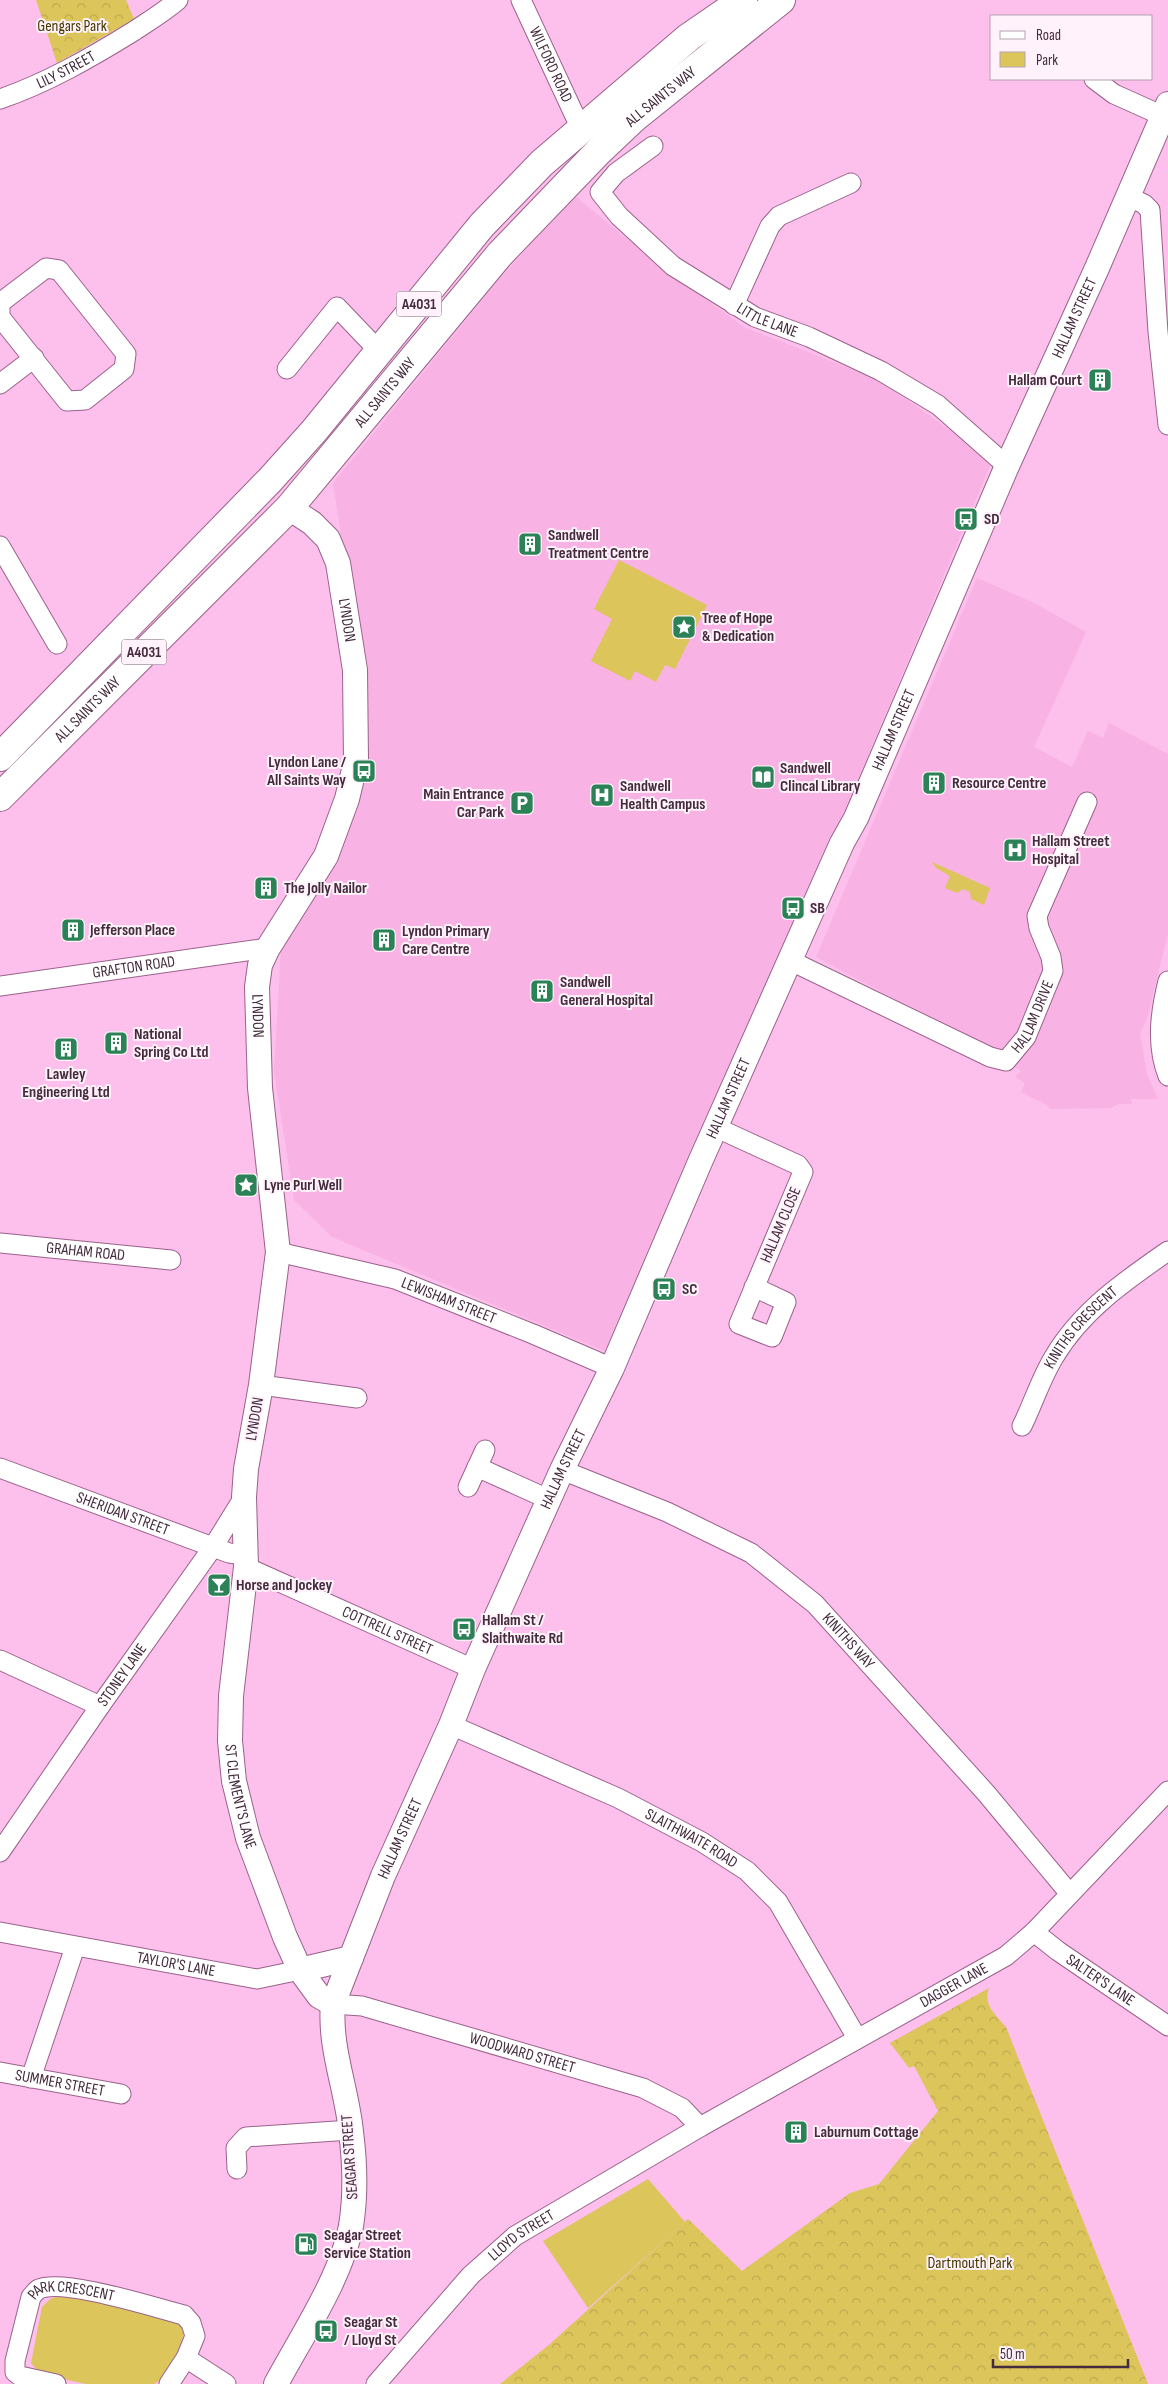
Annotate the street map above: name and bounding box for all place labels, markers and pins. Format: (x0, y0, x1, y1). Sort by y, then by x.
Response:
building icon: Hallam Court (1087, 367, 1113, 393)
place label: Hallam Court (1008, 371, 1082, 390)
bus stop icon: SD (953, 506, 979, 532)
place label: SD (984, 510, 1000, 529)
place label: Sandwell Treatment Centre (548, 526, 649, 563)
building icon: Sandwell Treatment Centre (517, 531, 543, 557)
place label: Tree of Hope & Dedication (702, 609, 774, 646)
place icon: Tree of Hope & Dedication (671, 614, 697, 640)
place label: Lyndon Lane / All Saints Way (266, 753, 347, 790)
bus stop icon: Lyndon Lane / All Saints Way (351, 758, 377, 784)
place label: Sandwell Clincal Library (780, 759, 861, 796)
library icon: Sandwell Clincal Library (750, 764, 776, 790)
building icon: Resource Centre (921, 770, 947, 796)
place label: Resource Centre (952, 774, 1047, 793)
place label: Sandwell Health Campus (620, 777, 705, 814)
hospital icon: Sandwell Health Campus (589, 782, 615, 808)
place label: Main Entrance Car Park (423, 785, 504, 822)
parking icon: Main Entrance Car Park (509, 790, 535, 816)
place label: Hallam Street Hospital (1032, 832, 1109, 869)
hospital icon: Hallam Street Hospital (1002, 837, 1028, 863)
building icon: The Jolly Nailor (253, 875, 279, 901)
place label: The Jolly Nailor (284, 879, 367, 898)
bus stop icon: SB (780, 895, 806, 921)
place label: SB (810, 899, 825, 918)
building icon: Jefferson Place (60, 917, 86, 943)
place label: Jefferson Place (89, 921, 175, 940)
place label: Lyndon Primary Care Centre (402, 922, 490, 959)
building icon: Lyndon Primary Care Centre (371, 927, 397, 953)
place label: Sandwell General Hospital (560, 973, 653, 1010)
building icon: Sandwell General Hospital (529, 978, 555, 1004)
place label: National Spring Co Ltd (134, 1025, 209, 1062)
building icon: National Spring Co Ltd (103, 1030, 129, 1056)
building icon: Lawley Engineering Ltd (53, 1036, 79, 1062)
place label: Lawley Engineering Ltd (22, 1065, 110, 1102)
place icon: Lyne Purl Well (233, 1172, 259, 1198)
place label: Lyne Purl Well (264, 1176, 342, 1195)
bus stop icon: SC (651, 1276, 677, 1302)
place label: SC (682, 1280, 697, 1299)
bar icon: Horse and Jockey (206, 1572, 232, 1598)
place label: Horse and Jockey (236, 1576, 332, 1595)
place label: Hallam St / Slaithwaite Rd (482, 1611, 563, 1648)
bus stop icon: Hallam St / Slaithwaite Rd (451, 1616, 477, 1642)
building icon: Laburnum Cottage (783, 2119, 809, 2145)
place label: Laburnum Cottage (814, 2123, 919, 2142)
place label: Seagar Street Service Station (324, 2226, 411, 2263)
fuel station icon: Seagar Street Service Station (293, 2231, 319, 2257)
place label: Seagar St / Lloyd St (344, 2313, 398, 2350)
bus stop icon: Seagar St / Lloyd St (313, 2318, 339, 2344)

